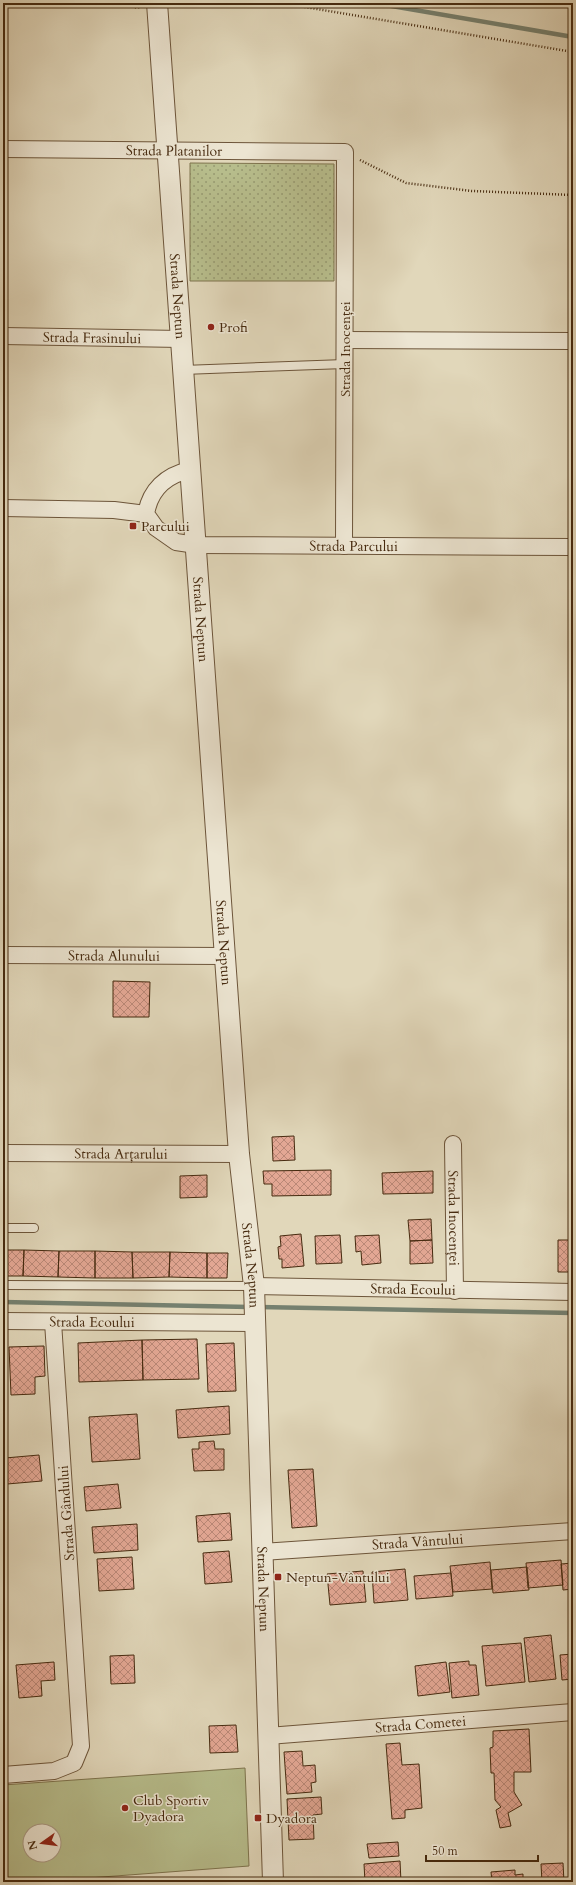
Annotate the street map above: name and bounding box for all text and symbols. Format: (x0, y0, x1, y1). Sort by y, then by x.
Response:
street label: Strada Platanilor (126, 141, 223, 161)
street label: Strada Neptun (165, 253, 190, 340)
street label: Strada Inocenței (336, 301, 355, 397)
place label: Profi (219, 318, 248, 337)
marker: Profi (206, 322, 216, 332)
street label: Strada Frasinului (43, 328, 141, 348)
place label: Parcului (141, 517, 190, 536)
marker: Parcului (128, 521, 138, 531)
street label: Strada Parcului (309, 537, 398, 556)
street label: Strada Neptun (188, 576, 213, 663)
street label: Strada Neptun (211, 899, 236, 986)
street label: Strada Alunului (68, 946, 160, 966)
street label: Strada Arțarului (74, 1144, 168, 1164)
street label: Strada Inocenței (443, 1170, 464, 1266)
street label: Strada Neptun (237, 1222, 264, 1308)
street label: Strada Ecoului (370, 1279, 456, 1300)
street label: Strada Ecoului (49, 1312, 135, 1332)
street label: Strada Gândului (54, 1465, 79, 1561)
street label: Strada Vântului (371, 1529, 464, 1555)
street label: Strada Neptun (252, 1546, 274, 1632)
place label: Neptun-Vântului (286, 1568, 390, 1587)
marker: Neptun-Vântului (273, 1572, 283, 1582)
street label: Strada Cometei (374, 1711, 467, 1738)
place label: Club Sportiv Dyadora (133, 1791, 210, 1826)
marker: Club Sportiv Dyadora (120, 1803, 130, 1813)
place label: Dyadora (266, 1809, 317, 1828)
marker: Dyadora (253, 1813, 263, 1823)
north arrow (22, 1823, 62, 1863)
scale bar (426, 1837, 538, 1863)
text: N (24, 1838, 41, 1852)
text: 50 m (432, 1843, 459, 1859)

